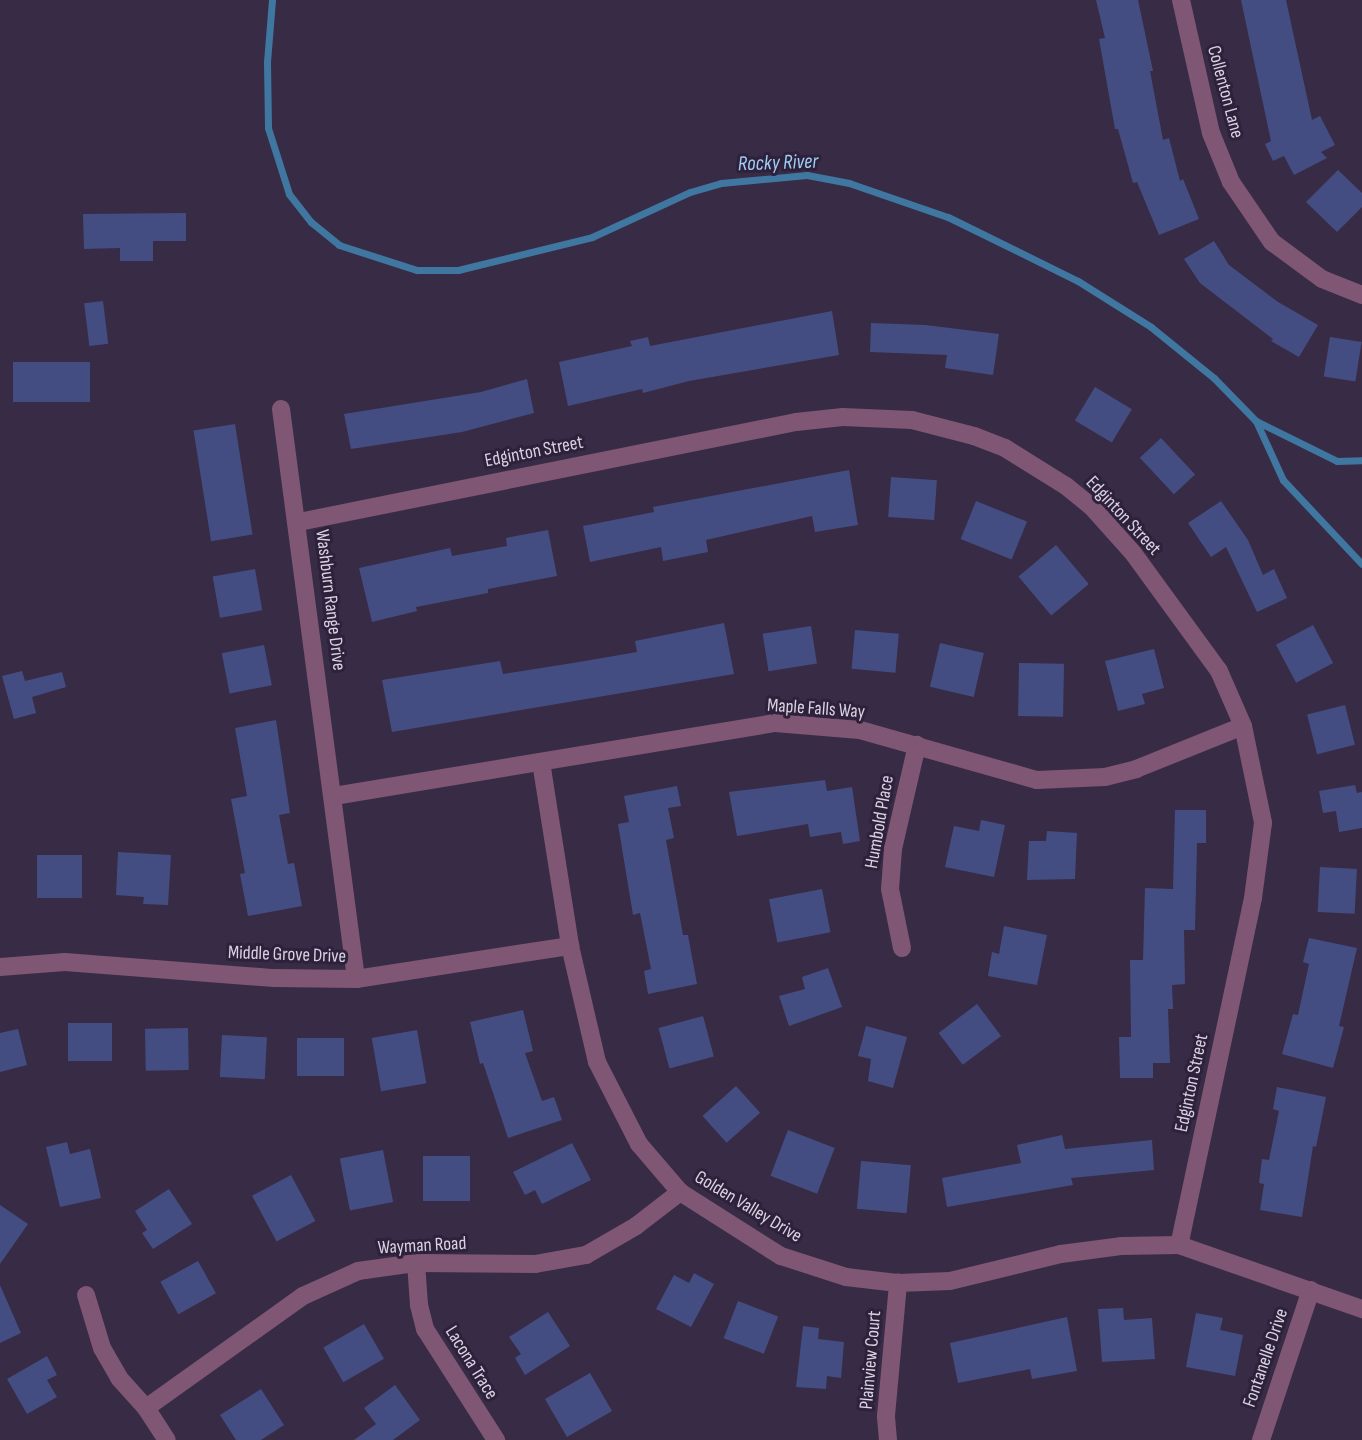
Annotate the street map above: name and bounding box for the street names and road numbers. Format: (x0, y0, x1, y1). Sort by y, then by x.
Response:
street label: Collenton Lane (1202, 43, 1248, 141)
street label: Edginton Street (483, 431, 585, 473)
street label: Edginton Street (1081, 472, 1165, 560)
street label: Washburn Range Drive (310, 528, 350, 672)
street label: Maple Falls Way (766, 694, 866, 724)
street label: Humbold Place (861, 774, 899, 870)
street label: Middle Grove Drive (227, 942, 347, 968)
street label: Edginton Street (1170, 1032, 1214, 1134)
street label: Golden Valley Drive (690, 1166, 806, 1248)
street label: Wayman Road (377, 1232, 467, 1260)
street label: Fontanelle Drive (1238, 1306, 1294, 1410)
street label: Plainview Court (855, 1310, 887, 1410)
street label: Lacona Trace (440, 1322, 502, 1404)

